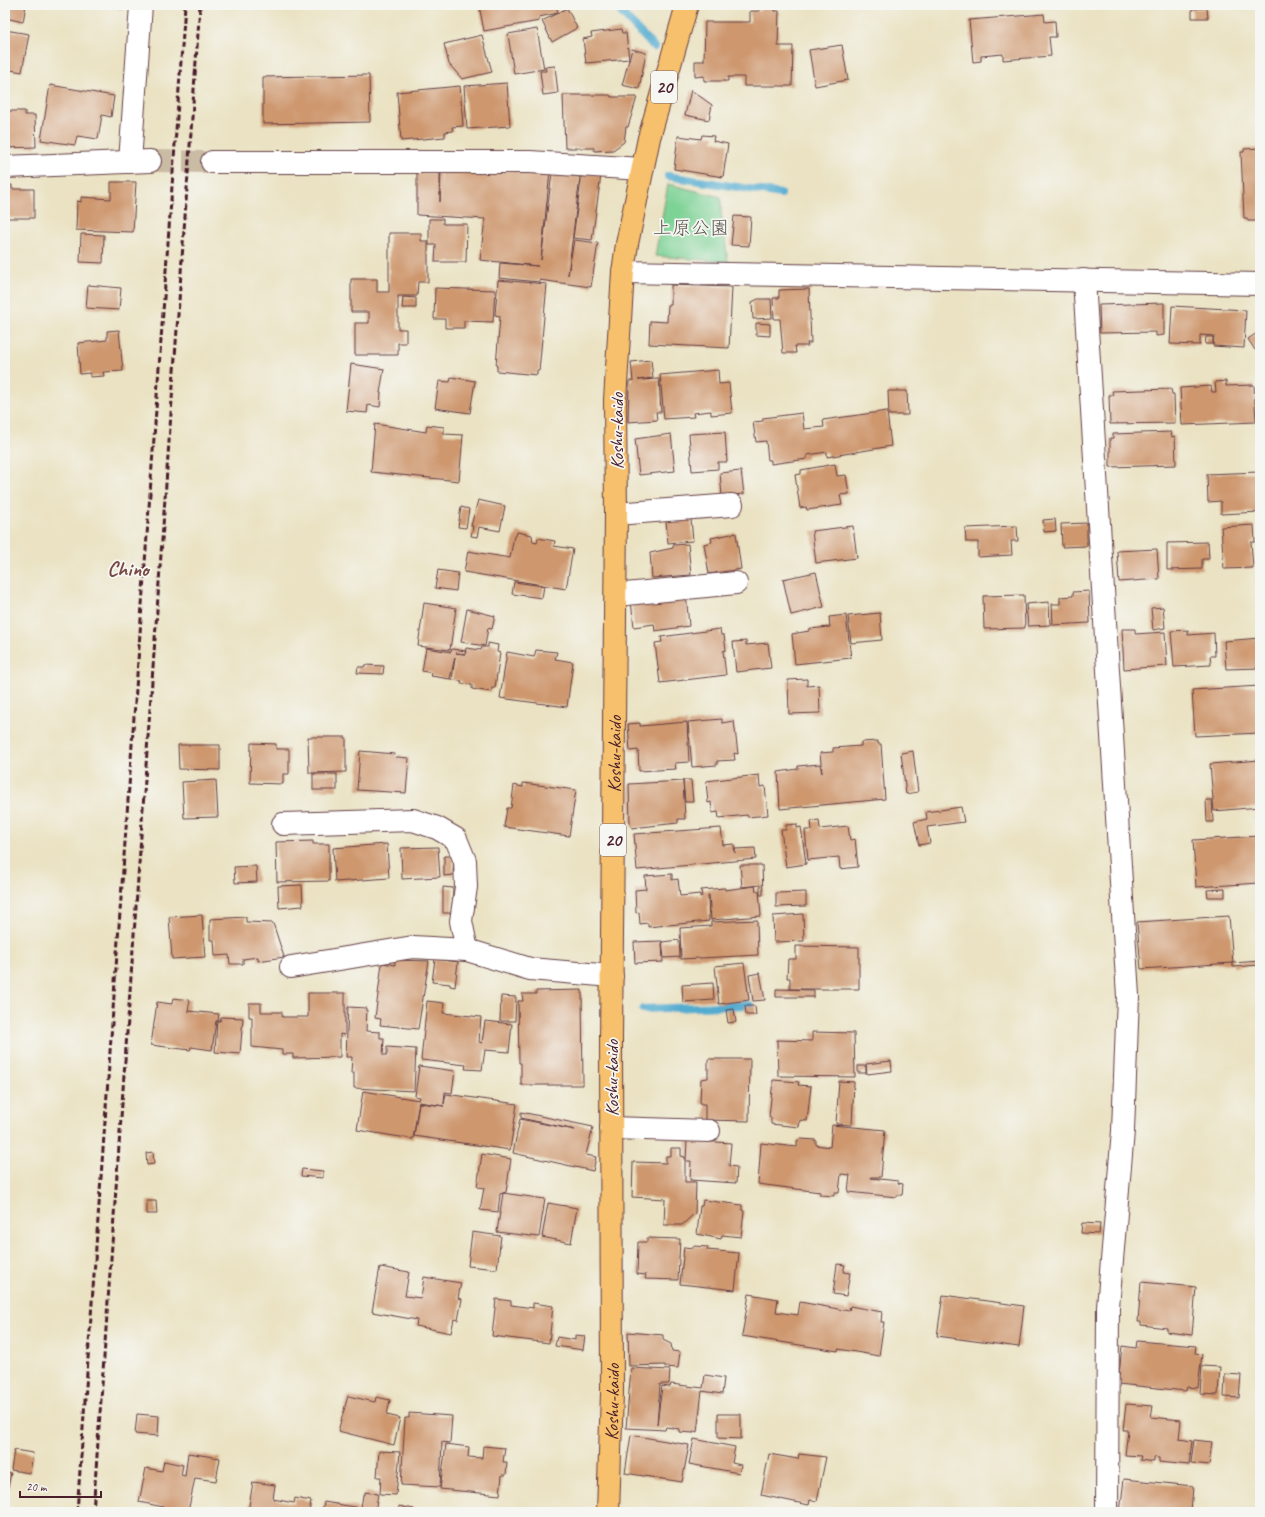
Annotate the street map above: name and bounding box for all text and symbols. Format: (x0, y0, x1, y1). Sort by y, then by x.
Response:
road number: 20 (651, 71, 677, 103)
park label: 上原公園 (653, 216, 729, 240)
street label: Koshu-kaido (605, 391, 629, 469)
district label: Chino (107, 556, 151, 582)
street label: Koshu-kaido (602, 714, 627, 793)
road number: 20 (600, 824, 626, 856)
street label: Koshu-kaido (600, 1038, 624, 1116)
street label: Koshu-kaido (599, 1362, 625, 1441)
scale bar (20, 1473, 101, 1499)
text: 20 m (26, 1479, 48, 1495)

